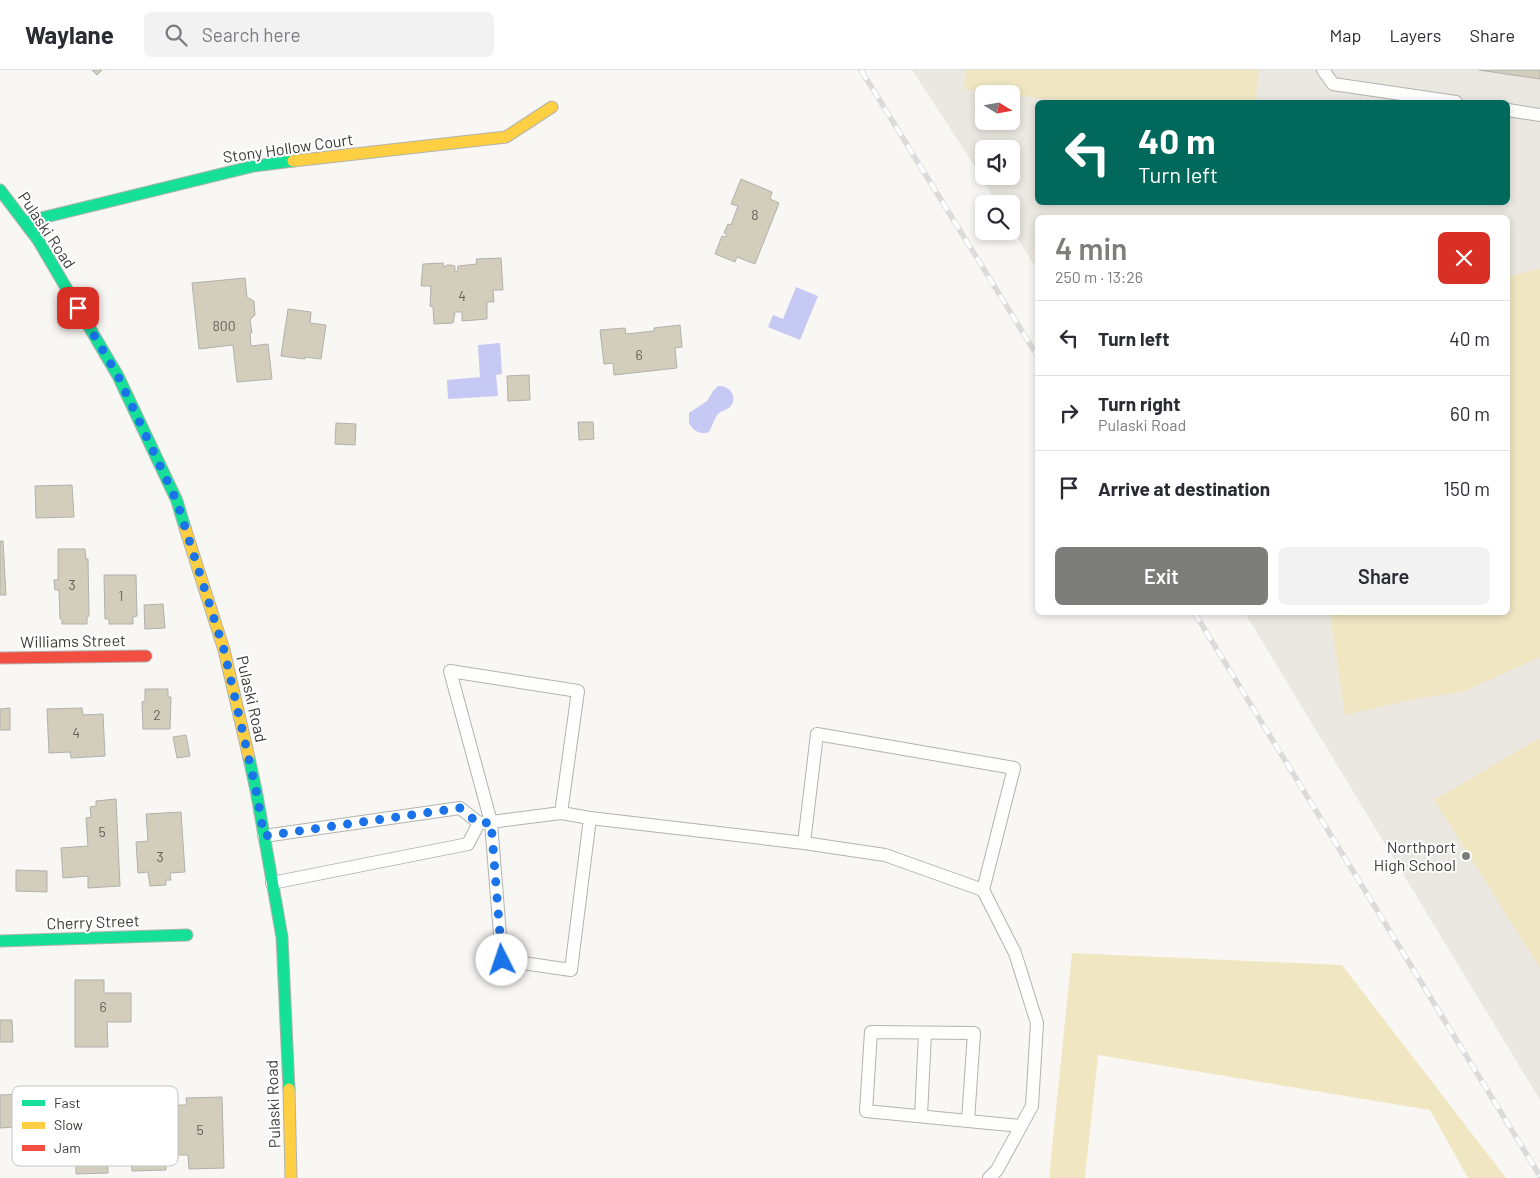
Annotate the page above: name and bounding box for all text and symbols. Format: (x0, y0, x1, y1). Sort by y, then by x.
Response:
search box (144, 12, 494, 57)
text: Waylane (25, 20, 114, 49)
icon: search (162, 21, 190, 49)
text: Search here (202, 23, 301, 46)
text: Map (1329, 24, 1361, 46)
text: Layers (1389, 24, 1442, 46)
text: Share (1470, 24, 1515, 46)
north arrow (975, 85, 1020, 130)
map controls (975, 85, 1020, 240)
text: 40 m (1138, 119, 1215, 161)
icon: left (1055, 120, 1120, 185)
street label: Stony Hollow Court (222, 129, 354, 166)
button: sound (975, 140, 1020, 185)
text: Turn left (1138, 161, 1218, 187)
street label: Pulaski Road (15, 188, 80, 272)
button: search (975, 195, 1020, 240)
house number: 8 (751, 206, 759, 223)
text: 4 min (1055, 230, 1127, 266)
button: close (1438, 232, 1490, 284)
text: 250 m · 13:26 (1055, 267, 1143, 286)
pin (57, 287, 99, 329)
house number: 4 (458, 287, 466, 304)
icon: arrive (64, 294, 92, 322)
house number: 800 (212, 317, 236, 334)
icon: left (1055, 324, 1083, 352)
text: Turn left (1098, 327, 1169, 350)
text: 40 m (1449, 327, 1490, 350)
house number: 6 (635, 346, 643, 363)
text: Turn right (1098, 392, 1180, 415)
icon: right (1055, 399, 1083, 427)
text: 60 m (1450, 402, 1490, 425)
text: Pulaski Road (1098, 415, 1186, 434)
icon: arrive (1055, 474, 1083, 502)
text: Arrive at destination (1098, 477, 1270, 500)
text: 150 m (1443, 477, 1490, 500)
button: Exit (1055, 547, 1268, 605)
button: Share (1278, 547, 1490, 605)
house number: 3 (68, 576, 76, 593)
house number: 1 (119, 587, 123, 604)
street label: Williams Street (20, 630, 126, 651)
street label: Pulaski Road (233, 654, 272, 744)
house number: 2 (153, 706, 161, 723)
house number: 4 (72, 724, 80, 741)
house number: 5 (98, 823, 106, 840)
place label: Northport High School (1374, 837, 1456, 874)
house number: 3 (156, 848, 164, 865)
marker: Northport High School (1460, 850, 1472, 862)
street label: Cherry Street (46, 910, 140, 933)
position arrow (475, 933, 527, 985)
house number: 6 (99, 998, 107, 1015)
street label: Pulaski Road (261, 1060, 284, 1148)
legend (12, 1086, 178, 1166)
text: Fast (54, 1094, 80, 1111)
text: Slow (54, 1116, 83, 1133)
house number: 5 (196, 1121, 204, 1138)
text: Jam (54, 1139, 81, 1156)

